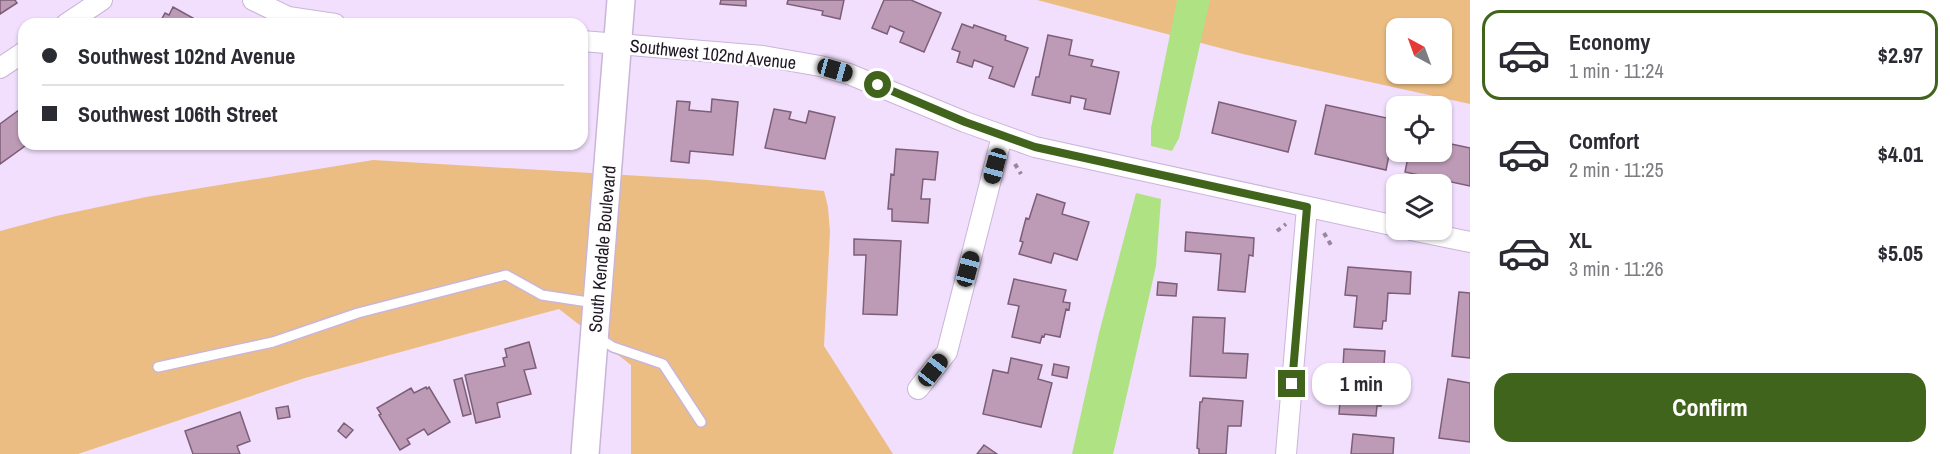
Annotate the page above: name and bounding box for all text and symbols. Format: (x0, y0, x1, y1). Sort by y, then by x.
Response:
north arrow (1386, 18, 1452, 84)
map controls (1386, 18, 1452, 240)
text: Economy (1569, 27, 1650, 57)
icon: car (1497, 28, 1551, 82)
street label: Southwest 102nd Avenue (629, 33, 797, 75)
text: $2.97 (1878, 40, 1923, 70)
text: Southwest 102nd Avenue (78, 41, 295, 71)
car (815, 56, 855, 84)
text: 1 min · 11:24 (1569, 57, 1664, 84)
route start (864, 71, 891, 98)
button: locate (1386, 96, 1452, 162)
text: Southwest 106th Street (78, 99, 278, 129)
text: Comfort (1569, 126, 1639, 156)
icon: car (1497, 127, 1551, 181)
text: $4.01 (1878, 139, 1923, 169)
car (982, 146, 1008, 186)
text: 2 min · 11:25 (1569, 156, 1664, 183)
street label: South Kendale Boulevard (582, 165, 622, 333)
button: layers (1386, 174, 1452, 240)
text: XL (1569, 225, 1592, 255)
icon: car (1497, 226, 1551, 280)
text: $5.05 (1878, 238, 1923, 268)
car (955, 249, 981, 289)
text: 3 min · 11:26 (1569, 255, 1664, 282)
car (915, 350, 951, 390)
callout: 1 min (1313, 363, 1412, 405)
route end (1278, 370, 1305, 397)
text: 1 min (1340, 370, 1383, 397)
button: Confirm (1494, 373, 1926, 442)

